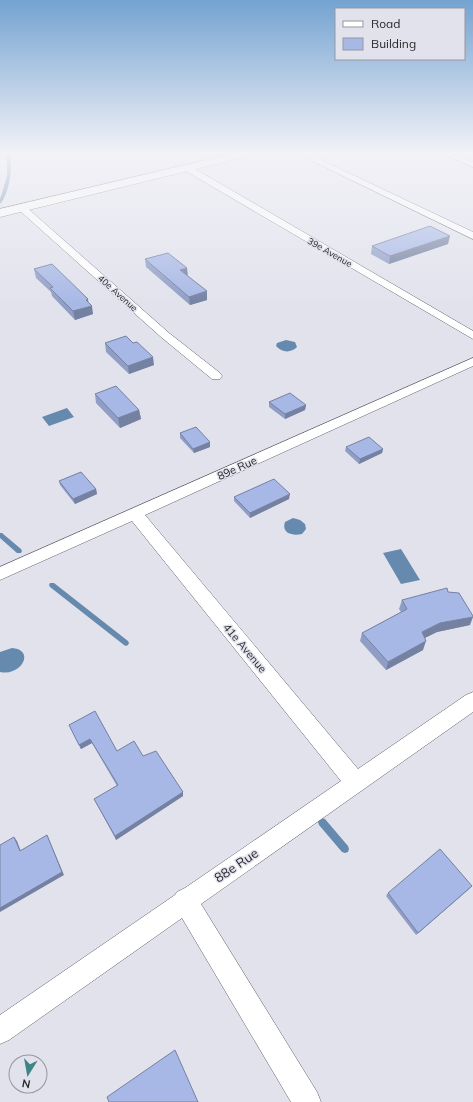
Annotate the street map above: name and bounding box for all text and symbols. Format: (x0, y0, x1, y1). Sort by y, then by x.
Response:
legend (335, 8, 465, 60)
text: Road (371, 16, 400, 31)
text: Building (371, 36, 416, 51)
street label: 39e Avenue (306, 235, 354, 269)
street label: 40e Avenue (96, 272, 140, 314)
street label: 89e Rue (215, 453, 259, 483)
street label: 41e Avenue (220, 620, 270, 676)
street label: 88e Rue (211, 844, 261, 886)
north arrow (8, 1054, 48, 1094)
text: N (21, 1076, 32, 1091)

